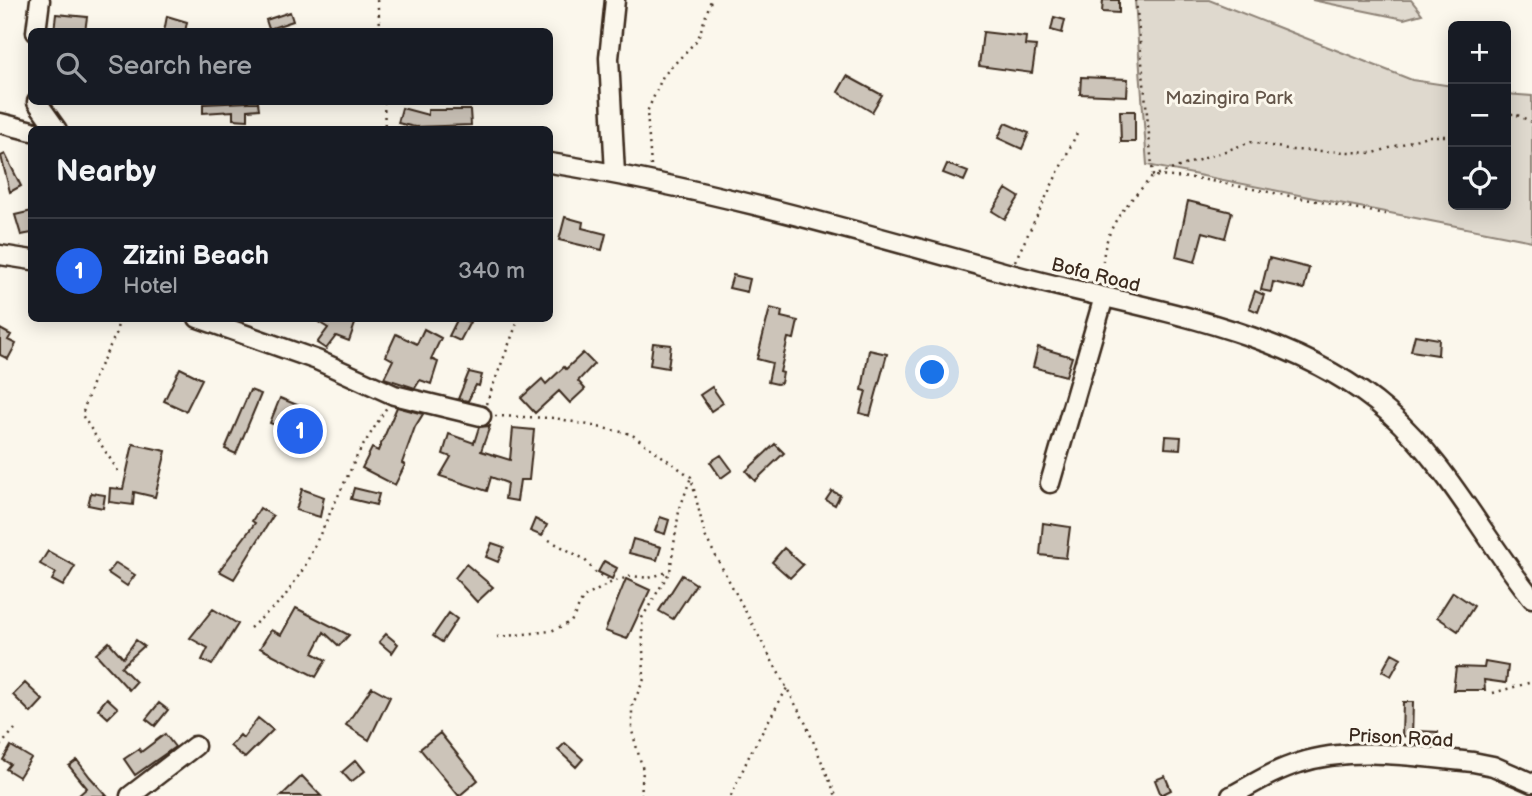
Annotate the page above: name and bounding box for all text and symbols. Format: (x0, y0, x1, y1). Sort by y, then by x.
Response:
map controls (1448, 21, 1511, 210)
button: + (1448, 21, 1511, 84)
search box (28, 28, 553, 105)
icon: search (52, 48, 90, 86)
text: Search here (108, 51, 252, 82)
button: − (1448, 84, 1511, 147)
park label: Mazingira Park (1165, 87, 1293, 110)
button: locate (1448, 147, 1511, 210)
text: Nearby (56, 154, 156, 190)
text: Zizini Beach (123, 241, 269, 272)
street label: Bofa Road (1049, 253, 1142, 298)
text: 1 (74, 257, 84, 285)
text: 340 m (458, 257, 525, 285)
text: Hotel (123, 272, 178, 300)
your location (915, 355, 949, 389)
pin: 1 (277, 405, 323, 457)
street label: Prison Road (1348, 724, 1454, 753)

